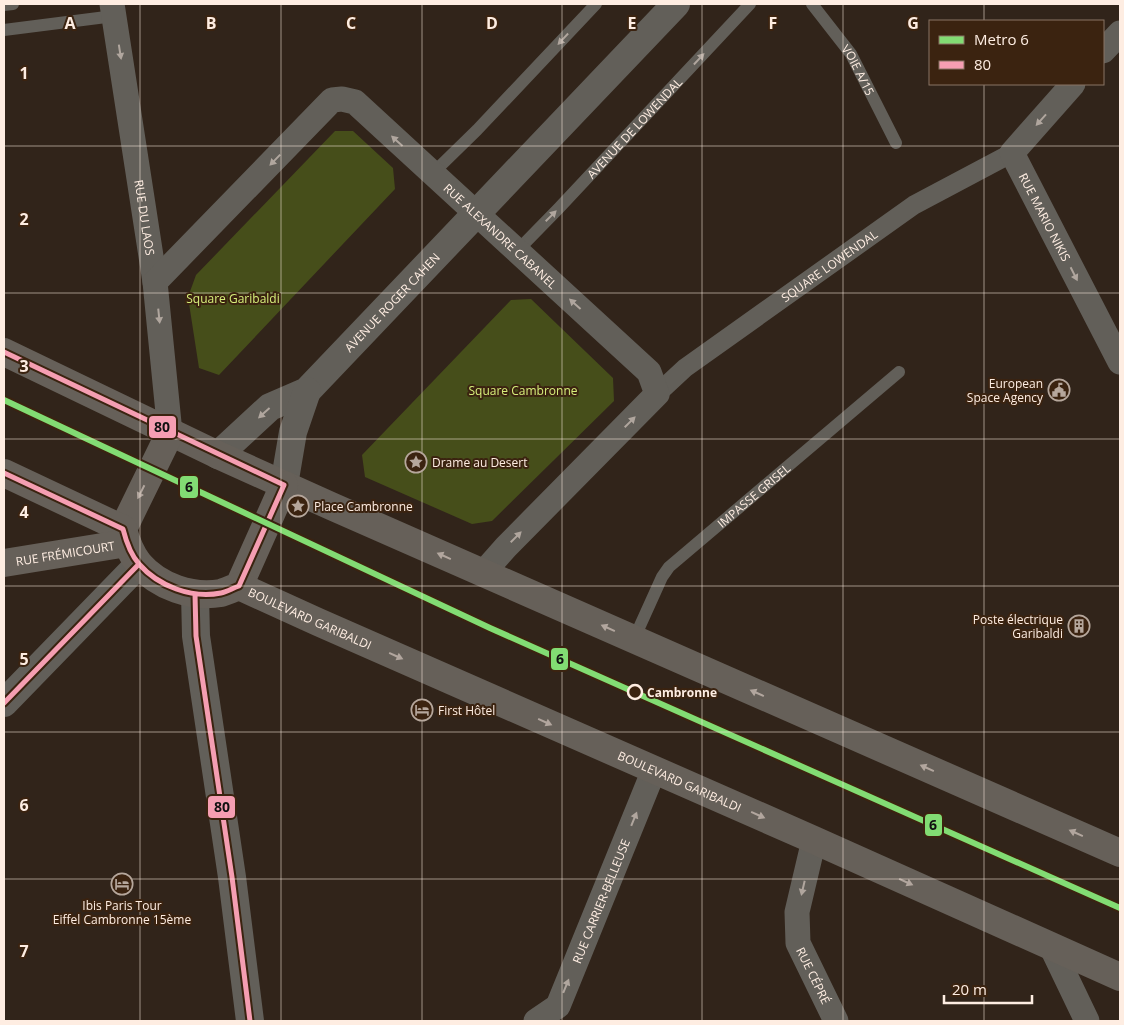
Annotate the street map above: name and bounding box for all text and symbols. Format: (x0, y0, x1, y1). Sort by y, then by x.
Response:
text: A (64, 12, 76, 34)
text: B (206, 12, 216, 34)
text: C (346, 12, 356, 34)
text: D (486, 12, 498, 34)
text: E (628, 12, 637, 34)
text: F (769, 12, 777, 34)
text: G (907, 12, 919, 34)
legend (929, 20, 1104, 85)
text: Metro 6 (974, 29, 1029, 49)
one-way arrow (557, 33, 569, 45)
street label: VOIE A/15 (838, 41, 879, 98)
one-way arrow (116, 44, 124, 60)
one-way arrow (693, 54, 705, 66)
text: 80 (974, 54, 991, 74)
text: 1 (19, 62, 29, 84)
street label: AVENUE DE LOWENDAL (583, 74, 686, 182)
one-way arrow (1035, 114, 1047, 126)
one-way arrow (390, 135, 403, 146)
one-way arrow (269, 153, 281, 165)
street label: RUE MARIO NIKIS (1015, 170, 1075, 264)
street label: RUE DU LAOS (131, 178, 159, 256)
street label: RUE ALEXANDRE CABANEL (440, 179, 561, 292)
text: 2 (19, 208, 29, 230)
one-way arrow (545, 210, 557, 222)
street label: SQUARE LOWENDAL (777, 225, 881, 306)
street label: AVENUE ROGER CAHEN (340, 249, 443, 355)
one-way arrow (1070, 267, 1079, 280)
park label: Square Garibaldi (186, 290, 280, 307)
one-way arrow (570, 298, 582, 310)
one-way arrow (155, 309, 163, 325)
text: 3 (19, 355, 29, 377)
place label: European Space Agency (967, 375, 1044, 406)
public building icon: European Space Agency (1047, 378, 1071, 402)
park label: Square Cambronne (469, 382, 578, 399)
one-way arrow (259, 407, 271, 419)
line badge: 80 (148, 415, 177, 439)
one-way arrow (624, 416, 636, 428)
text: 80 (154, 417, 170, 436)
place icon: Drame au Desert (404, 450, 428, 474)
place label: Drame au Desert (432, 454, 527, 471)
street label: IMPASSE GRISEL (713, 459, 794, 531)
line badge: 6 (179, 475, 199, 499)
text: 6 (185, 477, 193, 496)
one-way arrow (137, 485, 145, 499)
place icon: Place Cambronne (286, 494, 310, 518)
place label: Place Cambronne (314, 498, 413, 515)
text: 4 (19, 501, 29, 523)
one-way arrow (509, 531, 521, 543)
street label: RUE FRÉMICOURT (14, 537, 116, 569)
one-way arrow (437, 552, 451, 560)
street label: BOULEVARD GARIBALDI (246, 583, 375, 653)
place label: Poste électrique Garibaldi (973, 611, 1063, 642)
building icon: Poste électrique Garibaldi (1067, 614, 1091, 638)
one-way arrow (601, 624, 615, 632)
line badge: 6 (550, 647, 569, 671)
text: 5 (19, 648, 29, 670)
text: 6 (556, 649, 564, 668)
one-way arrow (389, 653, 403, 661)
marker: Cambronne (627, 684, 643, 700)
place label: Cambronne (647, 684, 717, 701)
one-way arrow (750, 689, 764, 697)
hotel icon: First Hôtel (410, 698, 434, 722)
place label: First Hôtel (438, 702, 495, 719)
one-way arrow (538, 718, 552, 726)
street label: BOULEVARD GARIBALDI (615, 746, 744, 816)
one-way arrow (920, 764, 934, 772)
text: 6 (19, 794, 29, 816)
line badge: 80 (207, 795, 236, 819)
text: 80 (214, 797, 230, 816)
one-way arrow (631, 812, 639, 826)
one-way arrow (751, 812, 765, 820)
line badge: 6 (924, 813, 943, 837)
text: 6 (929, 815, 937, 834)
one-way arrow (1069, 829, 1083, 837)
street label: RUE CARRIER-BELLEUSE (568, 836, 634, 966)
hotel icon: Ibis Paris Tour Eiffel Cambronne 15ème (110, 872, 134, 896)
one-way arrow (899, 878, 913, 886)
one-way arrow (799, 880, 807, 895)
place label: Ibis Paris Tour Eiffel Cambronne 15ème (53, 897, 191, 928)
text: 7 (19, 940, 29, 962)
street label: RUE CÉPRÉ (793, 944, 835, 1007)
scale bar (944, 972, 1032, 1004)
one-way arrow (563, 979, 571, 993)
text: 20 m (952, 979, 987, 999)

